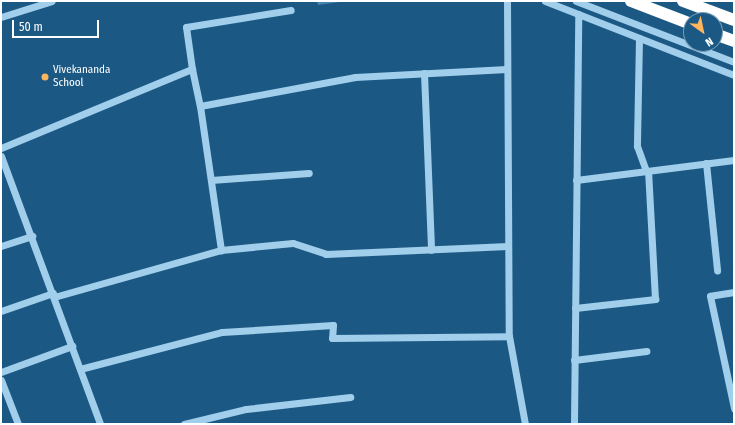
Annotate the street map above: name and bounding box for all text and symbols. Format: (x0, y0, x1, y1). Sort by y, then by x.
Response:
scale bar (14, 12, 101, 38)
north arrow (683, 12, 723, 52)
text: 50 m (19, 20, 43, 34)
text: N (703, 34, 716, 49)
place label: Vivekananda School (53, 64, 110, 90)
marker: Vivekananda School (40, 72, 50, 82)

